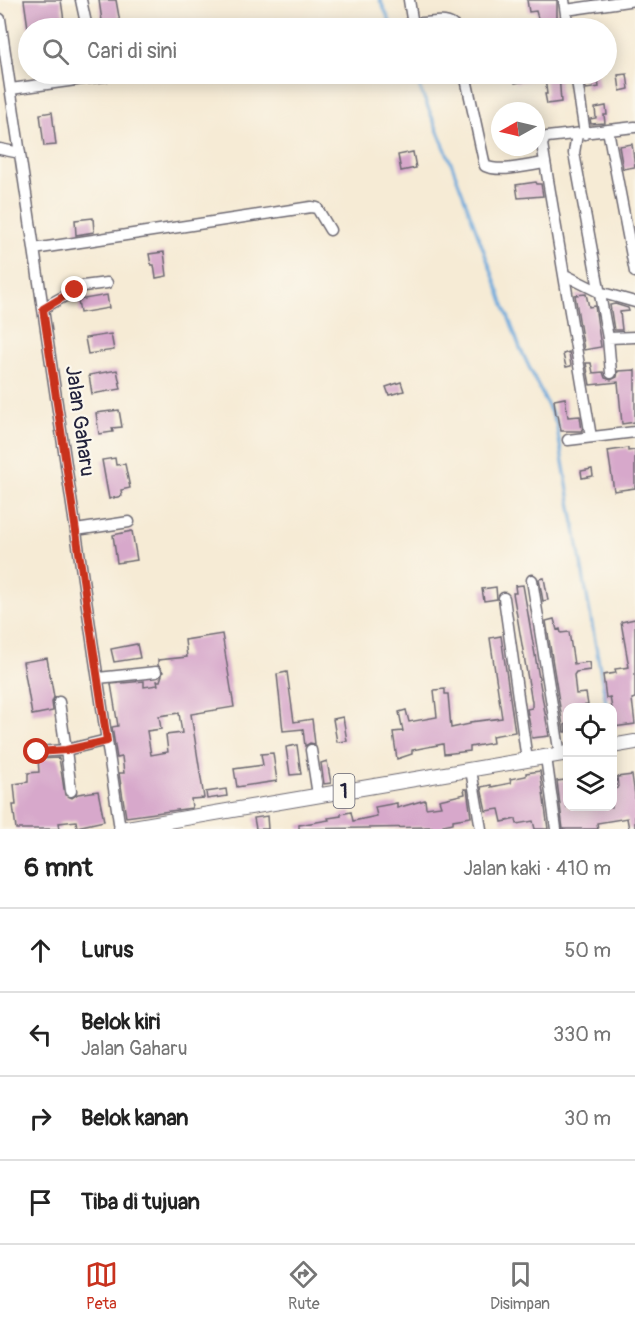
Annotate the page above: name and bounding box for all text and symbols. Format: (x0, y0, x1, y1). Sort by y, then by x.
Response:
search box (18, 18, 617, 84)
icon: search (39, 35, 72, 68)
text: Cari di sini (87, 37, 177, 65)
north arrow (491, 102, 545, 156)
route end (61, 276, 87, 302)
street label: Jalan Gaharu (59, 364, 101, 478)
map controls (563, 703, 617, 811)
button: locate (563, 703, 617, 757)
route start (23, 738, 49, 764)
button: layers (563, 757, 617, 811)
road number: 1 (334, 774, 354, 808)
text: 6 mnt (24, 852, 93, 884)
text: Jalan kaki · 410 m (463, 856, 611, 881)
icon: ahead (24, 934, 57, 967)
text: Lurus (81, 936, 133, 964)
text: 50 m (564, 938, 611, 963)
text: Belok kiri (81, 1008, 160, 1036)
icon: left (24, 1018, 57, 1051)
text: 330 m (553, 1022, 611, 1047)
text: Jalan Gaharu (81, 1036, 187, 1061)
icon: right (24, 1102, 57, 1135)
text: Belok kanan (81, 1104, 189, 1132)
text: 30 m (564, 1106, 611, 1131)
icon: arrive (24, 1186, 57, 1219)
text: Tiba di tujuan (81, 1188, 200, 1216)
tab: Peta (85, 1258, 118, 1314)
tab: Rute (287, 1258, 320, 1314)
tab: Disimpan (490, 1258, 550, 1314)

